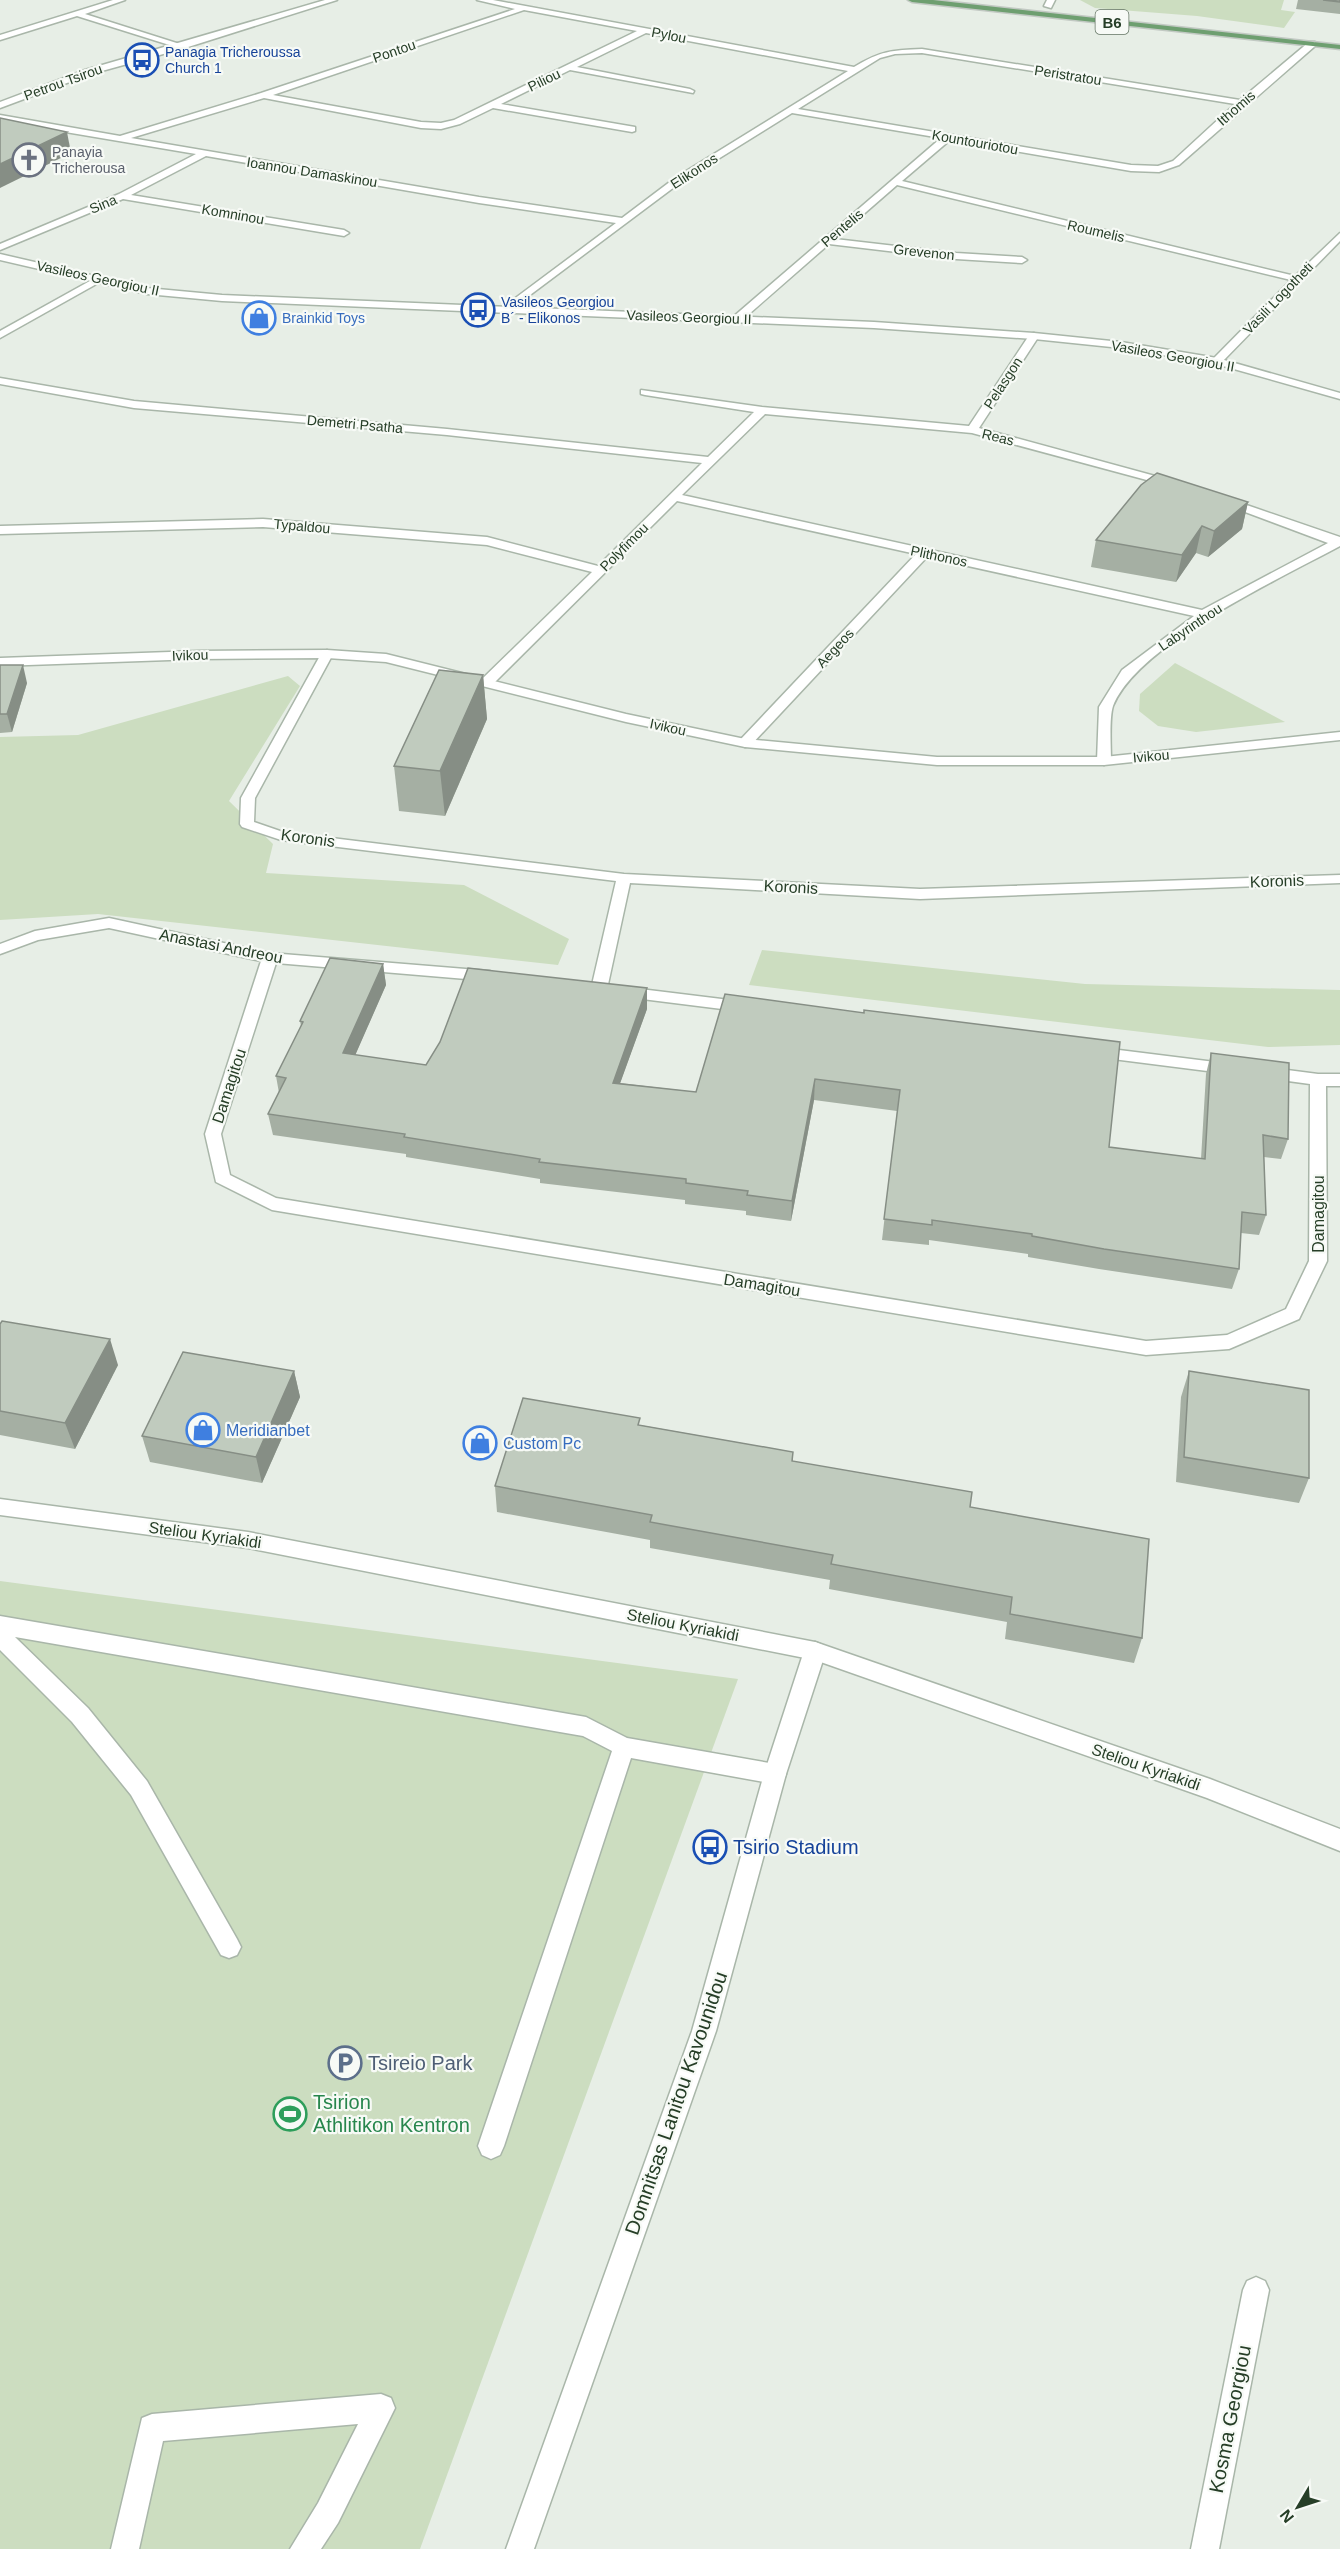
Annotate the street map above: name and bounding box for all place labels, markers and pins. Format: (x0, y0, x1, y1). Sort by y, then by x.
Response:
bus stop icon: Panagia Tricheroussa Church 1 (124, 42, 160, 78)
place label: Panagia Tricheroussa Church 1 (165, 44, 301, 76)
church icon: Panayia Tricherousa (11, 142, 47, 178)
place label: Panayia Tricherousa (52, 144, 126, 176)
bus stop icon: Vasileos Georgiou B´ - Elikonos (460, 292, 496, 328)
place label: Vasileos Georgiou B´ - Elikonos (501, 294, 614, 326)
shop icon: Brainkid Toys (241, 300, 277, 336)
place label: Brainkid Toys (282, 310, 365, 326)
shop icon: Meridianbet (185, 1412, 221, 1448)
place label: Meridianbet (226, 1422, 310, 1439)
shop icon: Custom Pc (462, 1425, 498, 1461)
place label: Custom Pc (503, 1435, 581, 1452)
bus stop icon: Tsirio Stadium (692, 1829, 728, 1865)
place label: Tsirio Stadium (733, 1836, 859, 1858)
parking icon: Tsireio Park (327, 2045, 363, 2081)
place label: Tsireio Park (368, 2052, 473, 2074)
place label: Tsirion Athlitikon Kentron (313, 2091, 470, 2136)
sports icon: Tsirion Athlitikon Kentron (272, 2096, 308, 2132)

